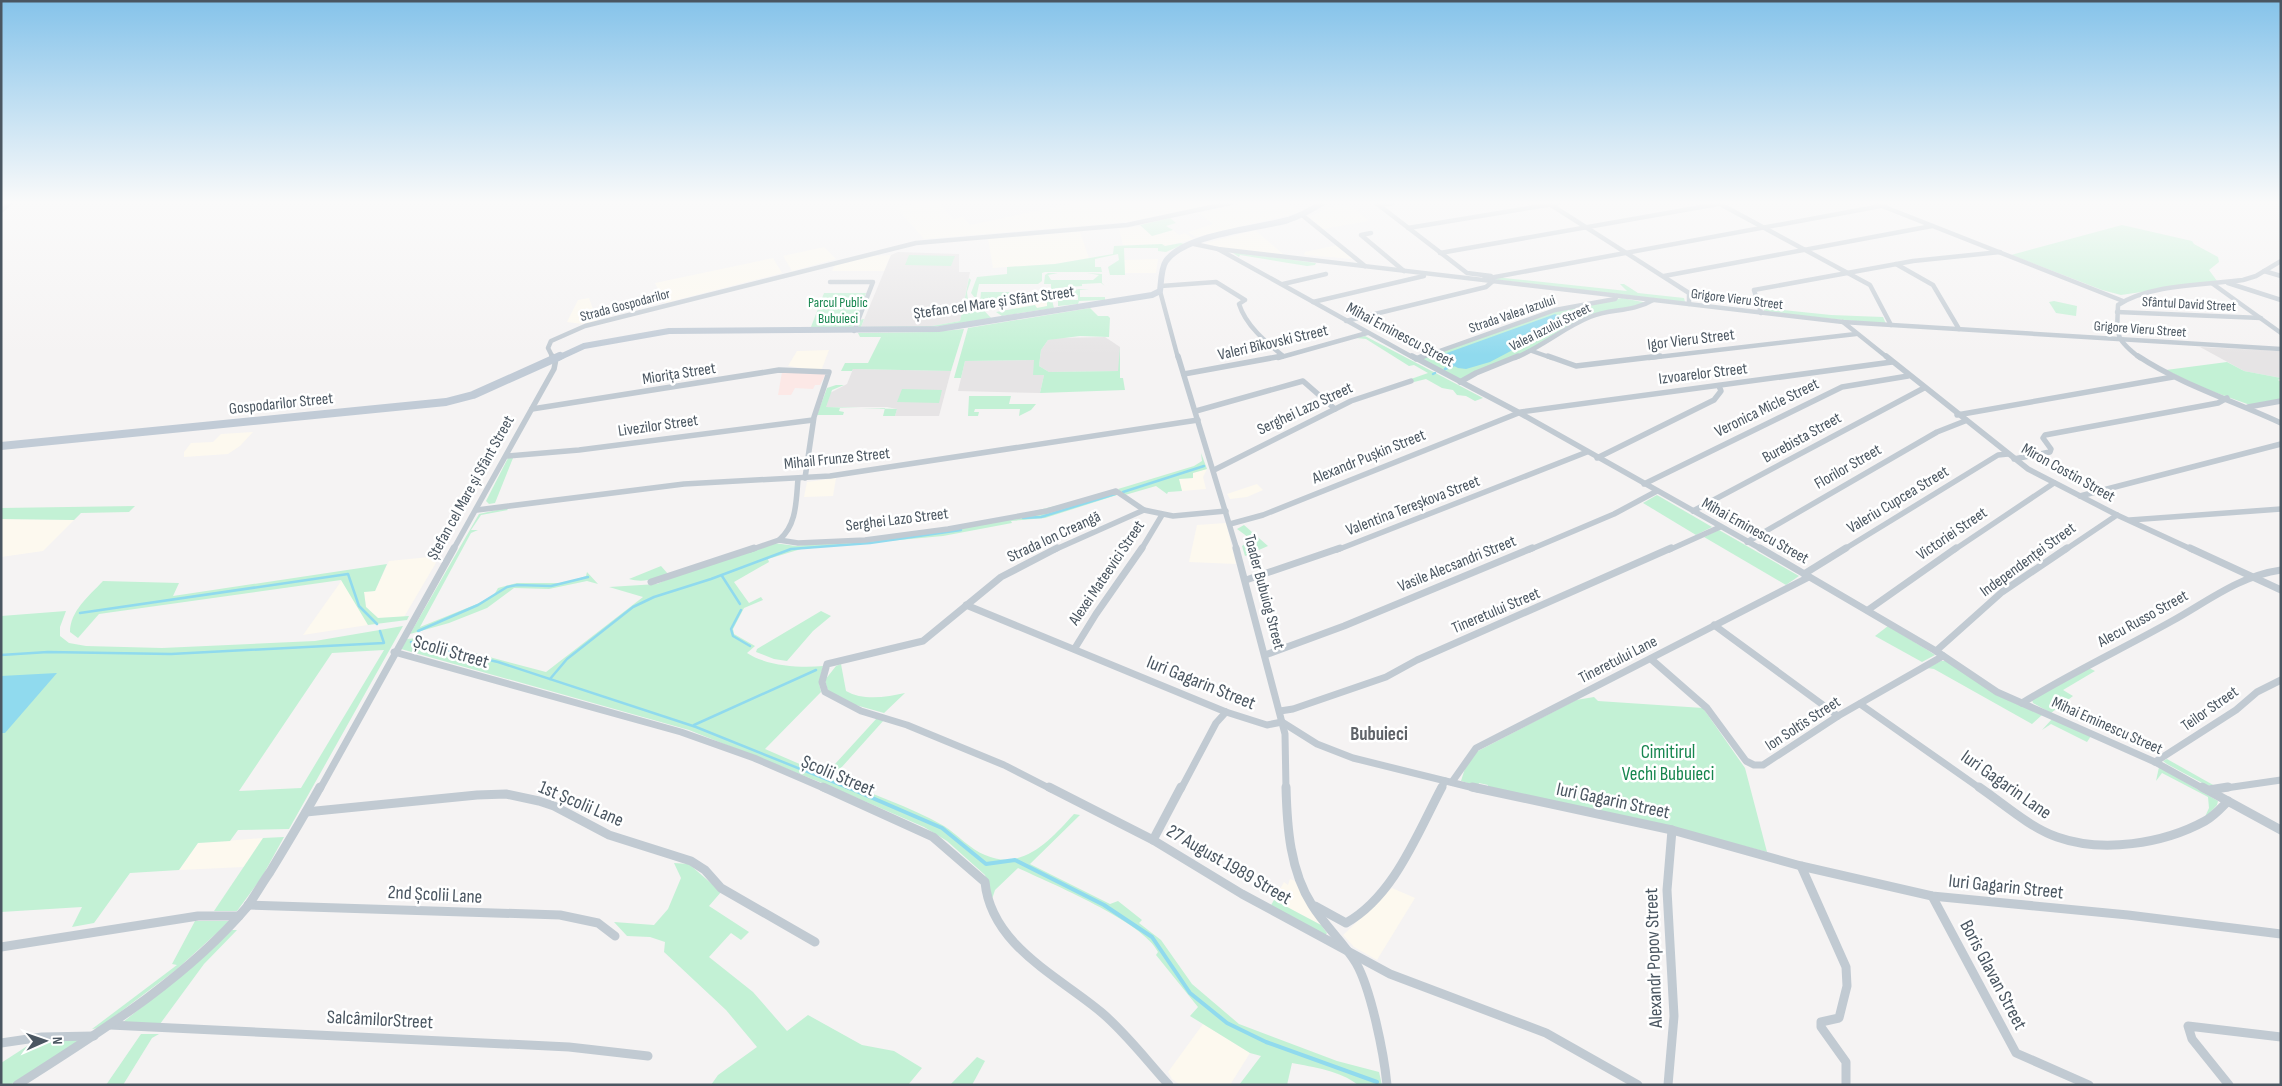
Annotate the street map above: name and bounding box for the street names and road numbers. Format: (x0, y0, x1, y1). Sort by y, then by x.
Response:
street label: Ștefan cel Mare și Sfânt Street (912, 282, 1076, 324)
street label: Strada Gospodarilor (578, 285, 672, 325)
street label: Grigore Vieru Street (1690, 285, 1784, 313)
street label: Strada Valea Iazului (1467, 291, 1557, 337)
street label: Sfântul David Street (2142, 293, 2236, 315)
street label: Mihai Eminescu Street (1343, 299, 1457, 371)
street label: Valea Iazului Street (1506, 299, 1594, 355)
street label: Grigore Vieru Street (2093, 317, 2187, 341)
street label: Valeri Bîkovski Street (1216, 321, 1330, 365)
street label: Igor Vieru Street (1646, 325, 1736, 355)
street label: Miorița Street (641, 359, 717, 389)
street label: Izvoarelor Street (1658, 359, 1749, 389)
street label: Veronica Micle Street (1712, 375, 1822, 441)
street label: Serghei Lazo Street (1254, 379, 1356, 439)
street label: Gospodarilor Street (228, 389, 334, 419)
street label: Burebista Street (1759, 408, 1845, 467)
street label: Livezilor Street (617, 411, 699, 441)
street label: Ștefan cel Mare și Sfânt Street (423, 412, 519, 564)
street label: Alexandr Pușkin Street (1309, 426, 1428, 489)
street label: Florilor Street (1811, 440, 1885, 494)
street label: Miron Costin Street (2018, 440, 2118, 507)
street label: Mihail Frunze Street (783, 444, 891, 474)
street label: Valeriu Cupcea Street (1844, 462, 1952, 538)
street label: Valentina Tereșkova Street (1343, 472, 1483, 540)
street label: Mihai Eminescu Street (1698, 494, 1812, 568)
street label: Victoriei Street (1913, 503, 1991, 565)
street label: Serghei Lazo Street (845, 504, 949, 536)
street label: Strada Ion Creangă (1004, 507, 1104, 567)
street label: Alexei Mateevici Street (1064, 517, 1149, 630)
street label: Independenței Street (1976, 519, 2080, 601)
street label: Vasile Alecsandri Street (1395, 532, 1519, 596)
street label: Toader Bubuiog Street (1240, 533, 1288, 651)
street label: Tineretului Street (1449, 584, 1543, 638)
street label: Alecu Russo Street (2094, 586, 2192, 652)
street label: Școlii Street (411, 630, 492, 674)
street label: Tineretului Lane (1576, 632, 1660, 688)
street label: Iuri Gagarin Street (1143, 651, 1259, 715)
street label: Teilor Street (2178, 682, 2242, 736)
street label: Ion Soltîs Street (1762, 693, 1844, 755)
street label: Mihai Eminescu Street (2049, 693, 2165, 759)
street label: Iuri Gagarin Lane (1956, 745, 2056, 825)
street label: Școlii Street (798, 750, 878, 802)
street label: 1st Școlii Lane (535, 776, 627, 832)
street label: Iuri Gagarin Street (1554, 778, 1672, 824)
street label: 27 August 1989 Street (1162, 820, 1296, 910)
street label: Iuri Gagarin Street (1947, 870, 2065, 904)
street label: 2nd Școlii Lane (387, 881, 483, 909)
street label: Alexandr Popov Street (1640, 887, 1668, 1029)
street label: Boris Glavan Street (1954, 916, 2032, 1034)
street label: SalcâmilorStreet (326, 1006, 434, 1034)

